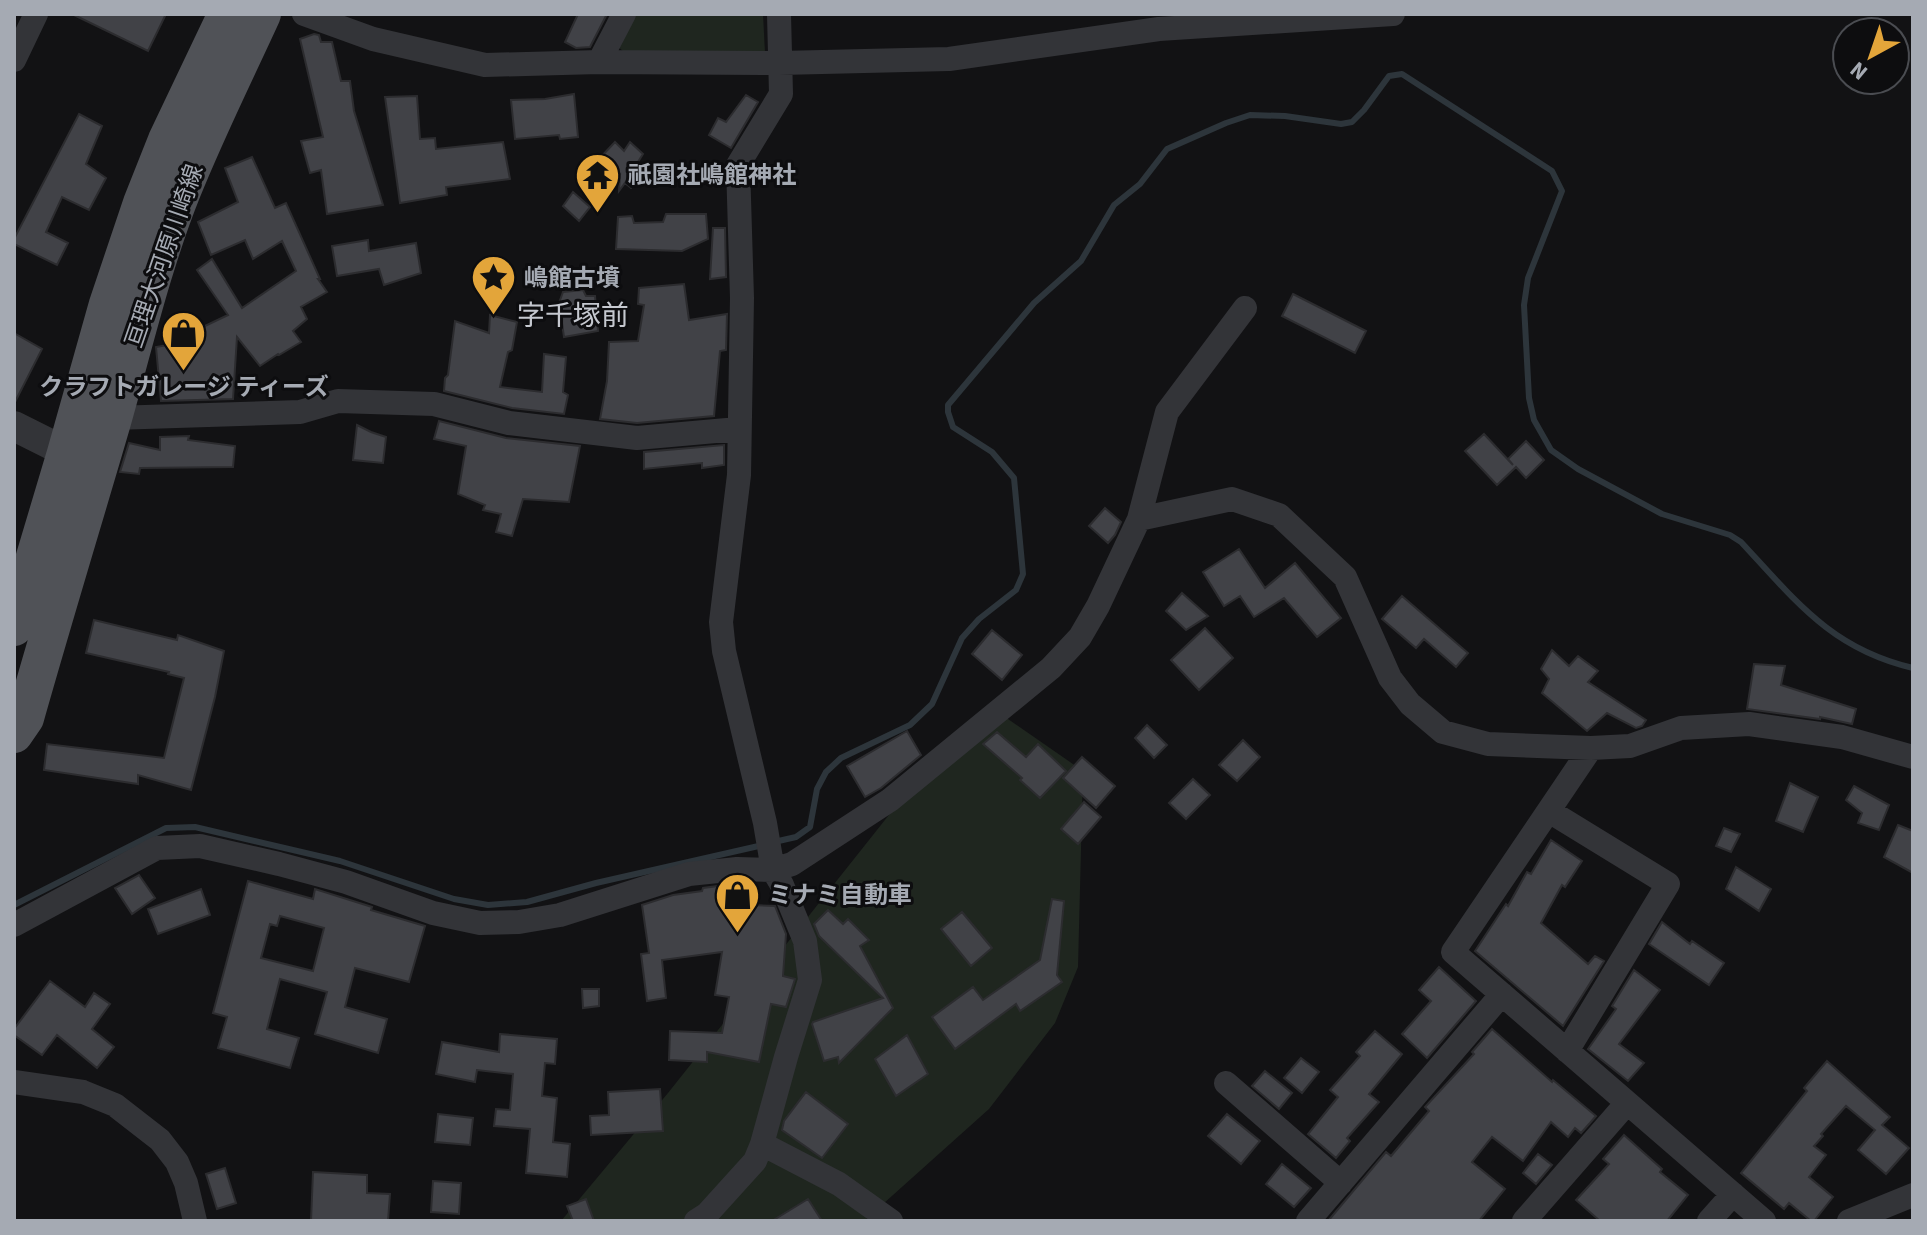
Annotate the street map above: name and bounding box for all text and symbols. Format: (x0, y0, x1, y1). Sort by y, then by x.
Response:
north arrow (1831, 16, 1911, 96)
text: N (1843, 54, 1875, 88)
temple icon: 祇園社嶋館神社 (573, 151, 621, 214)
place label: 祇園社嶋館神社 (628, 158, 796, 193)
street label: 亘理大河原川崎線 (117, 160, 212, 353)
place icon: 嶋館古墳 (469, 254, 517, 317)
place label: 嶋館古墳 (524, 261, 620, 296)
district label: 字千塚前 (517, 296, 629, 336)
shop icon: クラフトガレージ ティーズ (160, 309, 208, 372)
place label: クラフトガレージ ティーズ (39, 370, 329, 405)
shop icon: ミナミ自動車 (713, 871, 761, 934)
place label: ミナミ自動車 (768, 878, 912, 913)

